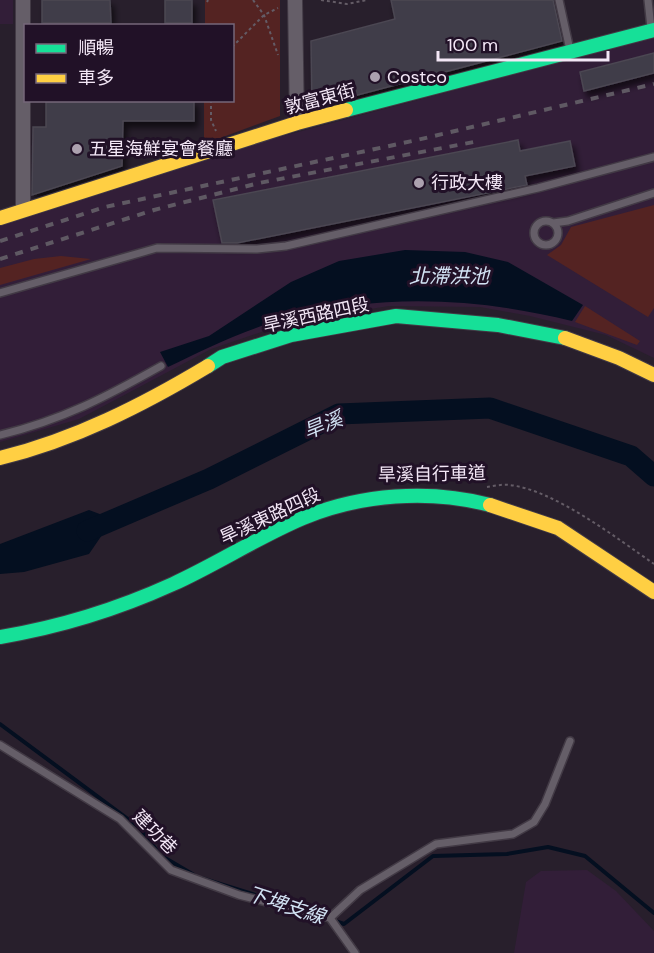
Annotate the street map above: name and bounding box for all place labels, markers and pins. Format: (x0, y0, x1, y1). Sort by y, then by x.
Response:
place label: Costco (387, 65, 447, 89)
marker: Costco (368, 70, 382, 84)
place label: 五星海鮮宴會餐廳 (89, 137, 233, 161)
marker: 五星海鮮宴會餐廳 (70, 142, 84, 156)
place label: 行政大樓 (431, 171, 503, 195)
marker: 行政大樓 (412, 176, 426, 190)

